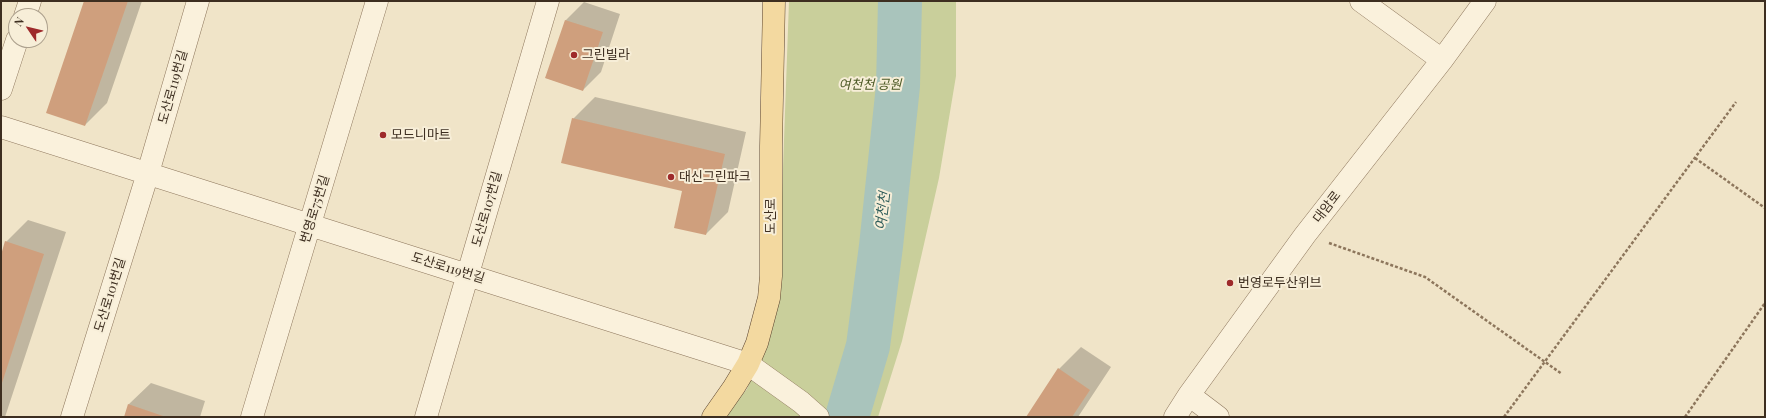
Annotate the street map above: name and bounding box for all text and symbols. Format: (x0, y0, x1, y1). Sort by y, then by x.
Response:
north arrow (8, 8, 48, 48)
text: N (10, 14, 27, 29)
place label: 그린빌라 (582, 47, 630, 63)
street label: 도산로119번길 (155, 48, 191, 126)
marker: 그린빌라 (569, 50, 579, 60)
park label: 여천천 공원 (838, 77, 902, 93)
place label: 모드니마트 (391, 127, 451, 143)
marker: 모드니마트 (378, 130, 388, 140)
place label: 대신그린파크 (679, 169, 751, 185)
street label: 도산로107번길 (469, 170, 505, 248)
marker: 대신그린파크 (666, 172, 676, 182)
street label: 번영로75번길 (297, 173, 333, 245)
street label: 대암로 (1310, 188, 1344, 226)
water label: 여천천 (872, 191, 894, 231)
street label: 도산로 (763, 198, 779, 234)
street label: 도산로119번길 (409, 249, 487, 287)
street label: 도산로101번길 (91, 256, 129, 334)
place label: 번영로두산위브 (1238, 275, 1322, 291)
marker: 번영로두산위브 (1225, 278, 1235, 288)

